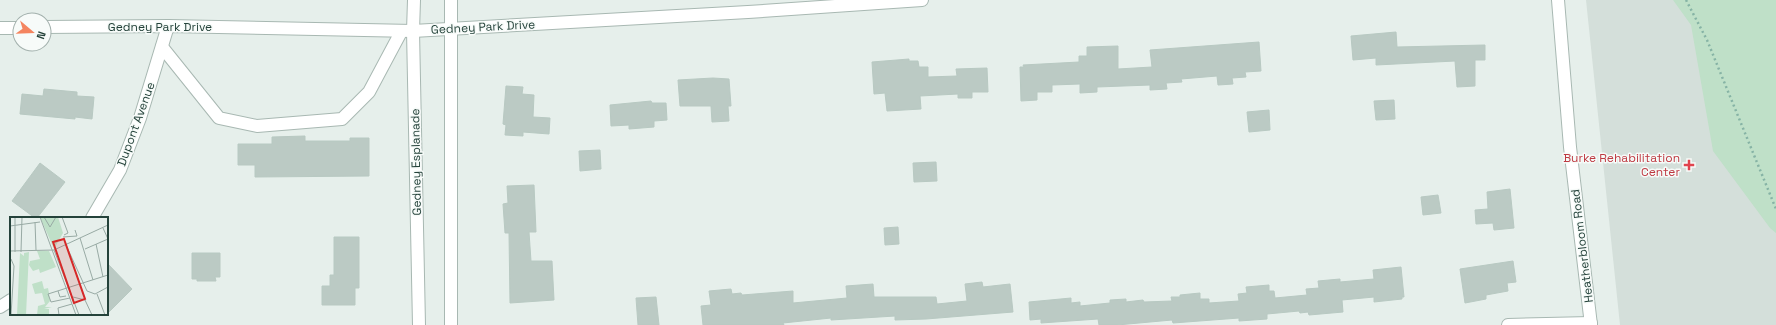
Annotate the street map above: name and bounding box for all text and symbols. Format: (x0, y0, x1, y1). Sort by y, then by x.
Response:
north arrow (12, 12, 52, 52)
street label: Gedney Park Drive (430, 16, 536, 38)
street label: Gedney Park Drive (108, 19, 212, 35)
text: N (34, 29, 49, 41)
street label: Dupont Avenue (113, 80, 159, 168)
street label: Gedney Esplanade (407, 108, 425, 216)
place label: Burke Rehabilitation Center (1563, 150, 1680, 180)
marker: Burke Rehabilitation Center (1683, 159, 1695, 171)
street label: Heatherbloom Road (1567, 188, 1597, 304)
inset map (10, 217, 108, 315)

